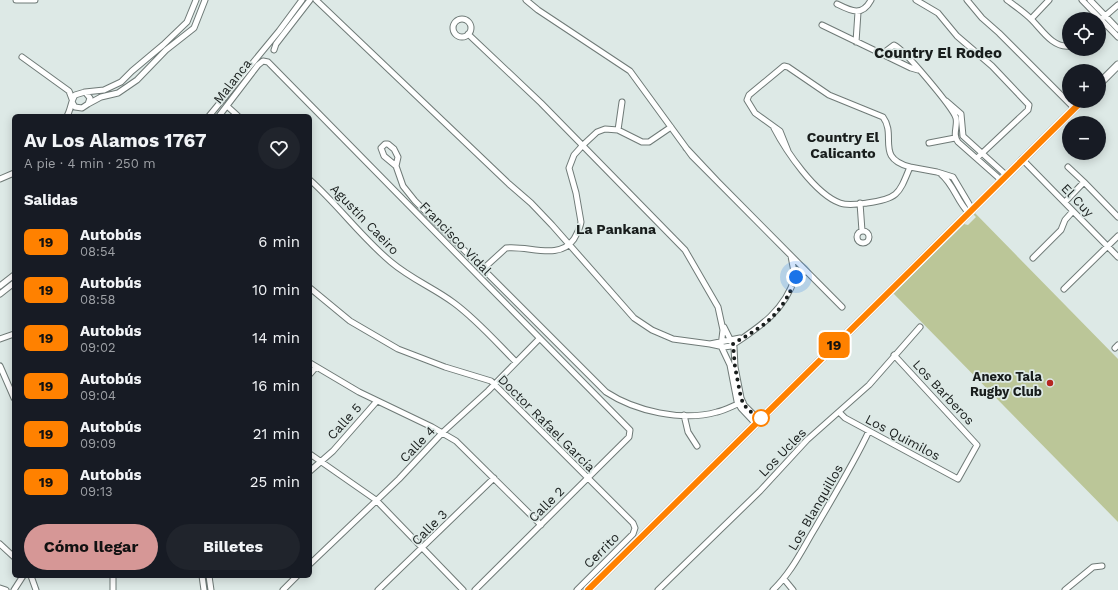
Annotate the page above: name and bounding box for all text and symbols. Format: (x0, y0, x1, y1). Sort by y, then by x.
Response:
map controls (1062, 12, 1106, 160)
button: locate (1062, 12, 1106, 56)
district label: Country El Rodeo (874, 44, 1002, 62)
street label: Malanca (210, 56, 255, 107)
button: + (1062, 64, 1106, 108)
button: − (1062, 116, 1106, 160)
button: heart (258, 127, 300, 169)
text: Av Los Alamos 1767 (24, 129, 206, 152)
district label: Country El Calicanto (807, 129, 880, 161)
text: A pie · 4 min · 250 m (24, 156, 156, 171)
street label: Agustín Caeiro (327, 181, 402, 258)
street label: El Cuy (1058, 181, 1097, 220)
text: Salidas (24, 191, 78, 209)
street label: Francisco Vidal (417, 199, 494, 278)
district label: La Pankana (576, 221, 657, 237)
text: Autobús (80, 226, 142, 244)
text: 6 min (258, 233, 300, 251)
text: 19 (39, 234, 53, 250)
text: 08:54 (80, 244, 115, 259)
your location (786, 267, 806, 287)
text: Autobús (80, 274, 142, 292)
text: 10 min (252, 281, 300, 299)
text: 19 (39, 282, 53, 298)
text: 08:58 (80, 292, 116, 307)
text: Autobús (80, 322, 142, 340)
text: 14 min (252, 329, 300, 347)
text: 19 (39, 330, 53, 346)
line badge: 19 (816, 332, 852, 358)
text: 19 (827, 337, 841, 353)
text: 09:02 (80, 340, 116, 355)
street label: Los Barberos (910, 357, 978, 428)
place label: Anexo Tala Rugby Club (970, 369, 1042, 399)
text: Autobús (80, 370, 142, 388)
street label: Doctor Rafael García (495, 372, 599, 475)
text: 16 min (252, 377, 300, 395)
text: 19 (39, 378, 53, 394)
marker: Anexo Tala Rugby Club (1045, 378, 1055, 388)
text: 09:04 (80, 388, 116, 403)
street label: Calle 5 (324, 400, 365, 443)
unlabelled marker (752, 409, 770, 427)
street label: Los Quimilos (863, 411, 943, 463)
text: Autobús (80, 418, 142, 436)
street label: Calle 4 (397, 423, 438, 465)
text: 21 min (253, 425, 300, 443)
street label: Los Ucles (756, 425, 809, 480)
text: 19 (39, 426, 53, 442)
text: 09:09 (80, 436, 116, 451)
street label: Los Blanquillos (785, 461, 846, 553)
text: Autobús (80, 466, 142, 484)
text: 25 min (250, 473, 300, 491)
text: 19 (39, 474, 53, 490)
text: 09:13 (80, 484, 113, 499)
street label: Calle 2 (526, 484, 567, 525)
street label: Calle 3 (409, 507, 450, 548)
button: Cómo llegar (24, 524, 158, 570)
button: Billetes (166, 524, 300, 570)
street label: Cerrito (581, 529, 622, 571)

